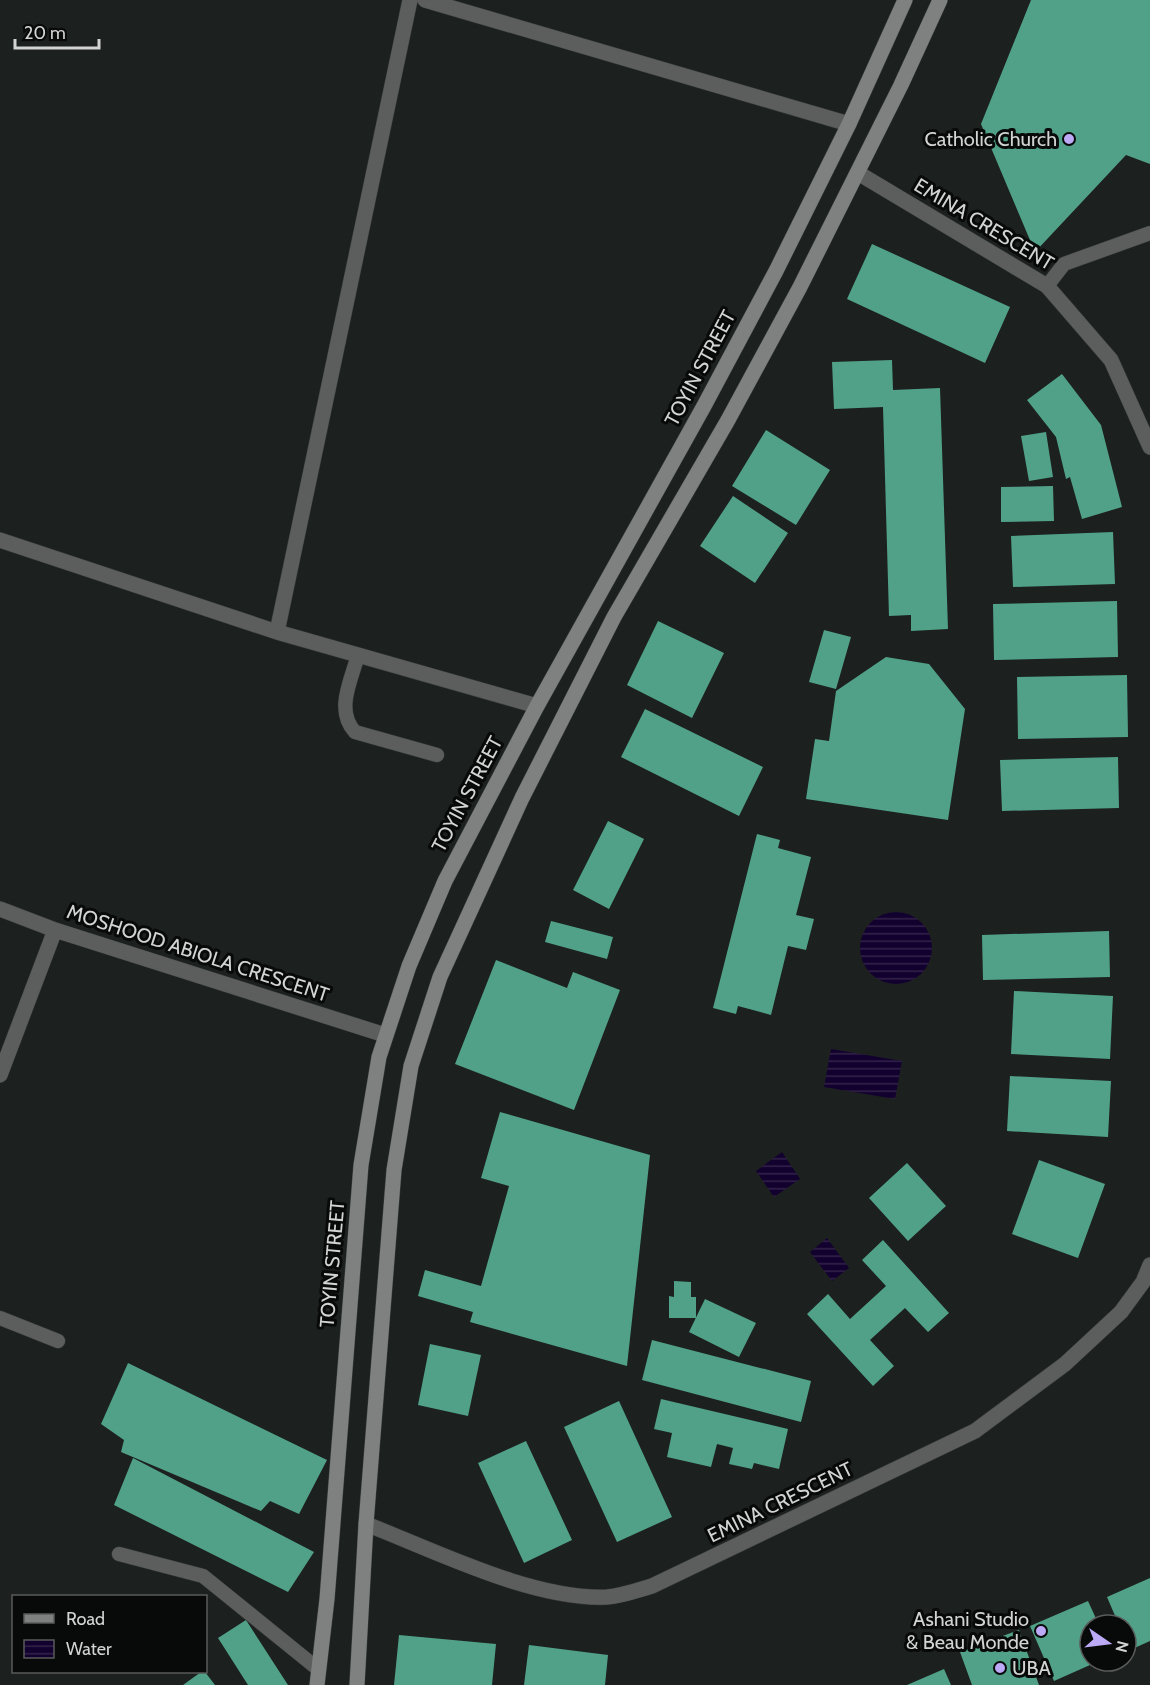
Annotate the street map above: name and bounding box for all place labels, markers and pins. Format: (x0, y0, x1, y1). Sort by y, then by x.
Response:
place label: Catholic Church (925, 127, 1057, 151)
marker: Catholic Church (1062, 132, 1076, 146)
place label: Ashani Studio & Beau Monde (906, 1607, 1029, 1654)
marker: Ashani Studio & Beau Monde (1034, 1624, 1048, 1638)
place label: UBA (1012, 1656, 1051, 1680)
marker: UBA (993, 1661, 1007, 1675)

